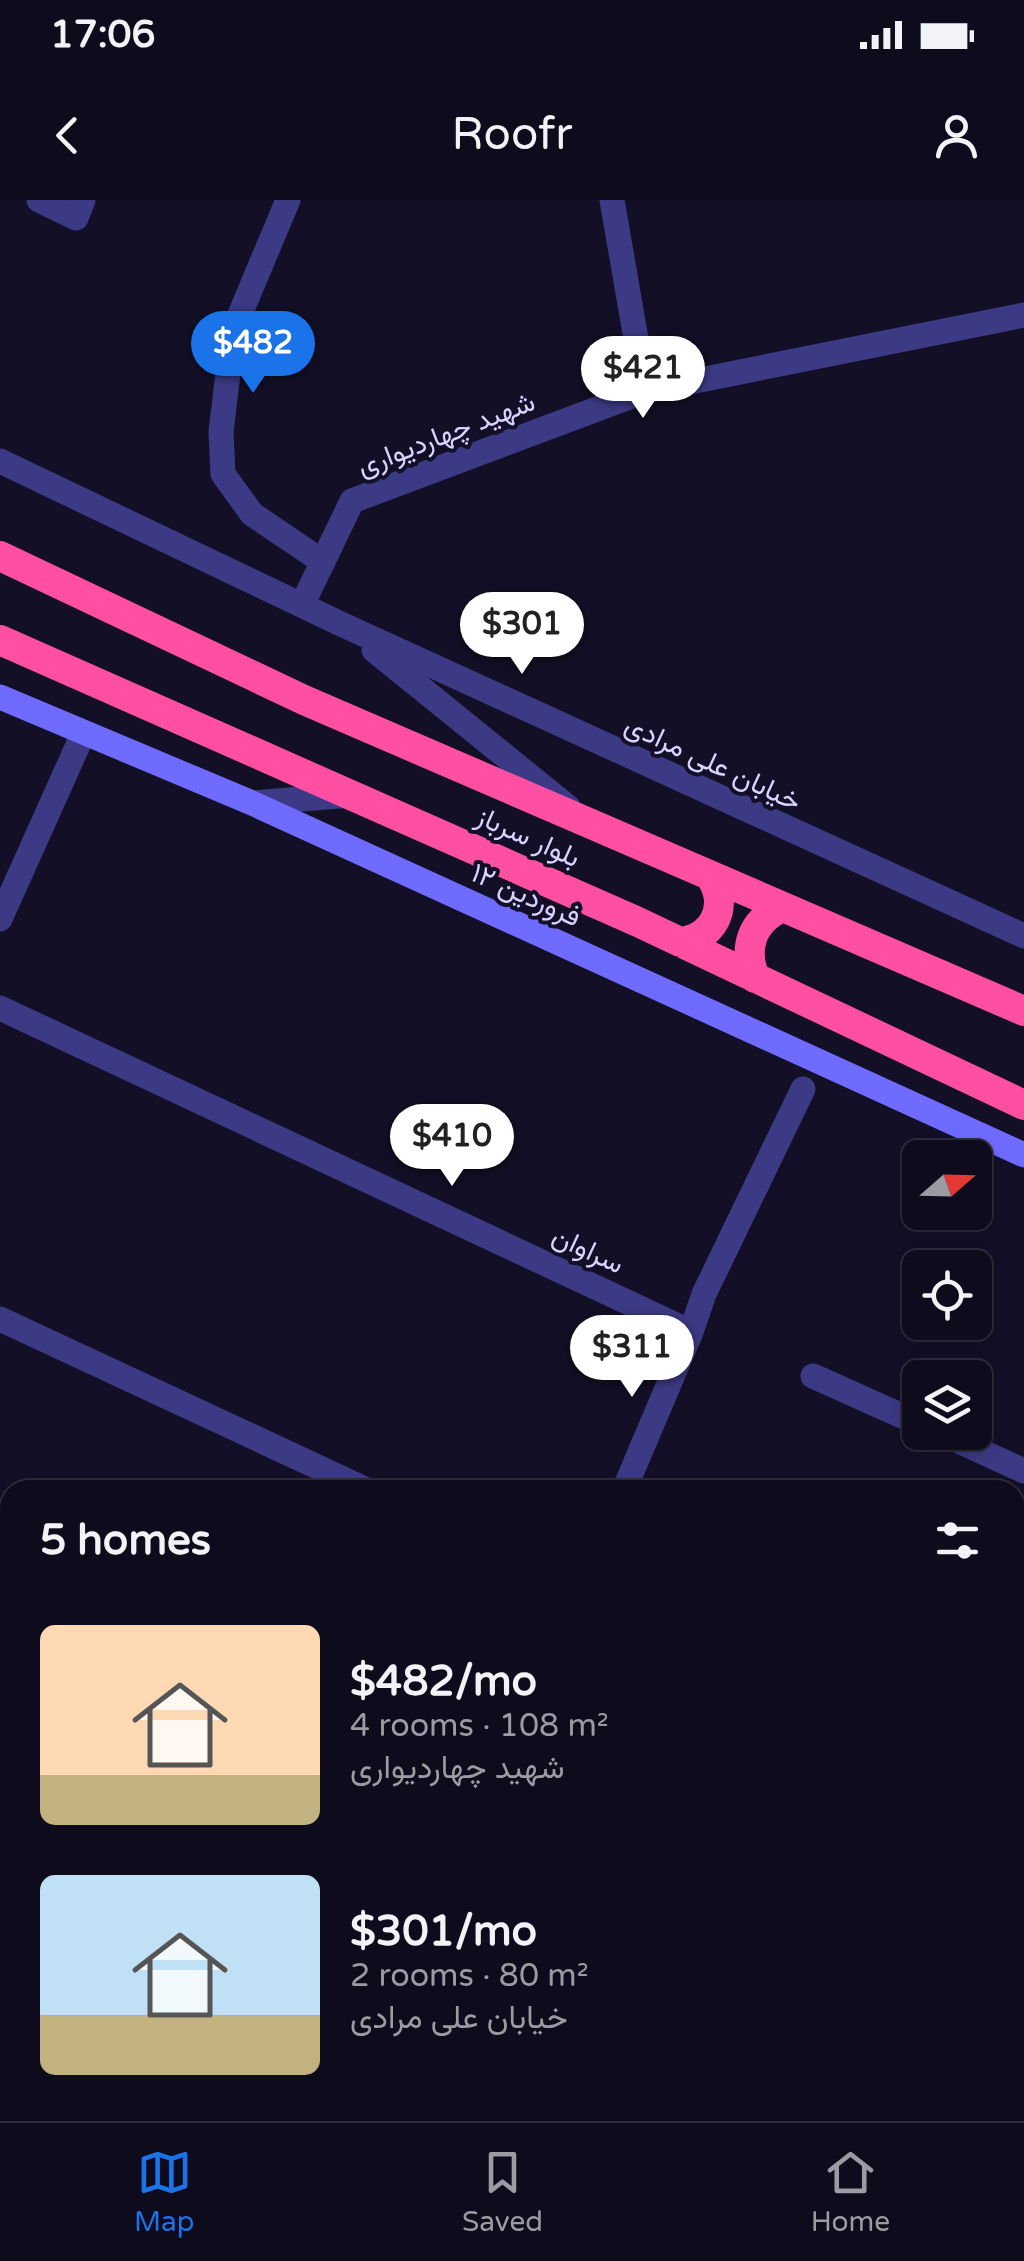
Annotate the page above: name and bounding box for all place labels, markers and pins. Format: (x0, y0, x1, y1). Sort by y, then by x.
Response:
pin: $482 (194, 311, 312, 396)
pin: $421 (584, 336, 702, 421)
pin: $301 (463, 592, 581, 677)
pin: $410 (393, 1104, 511, 1189)
pin: $311 (573, 1315, 691, 1400)

